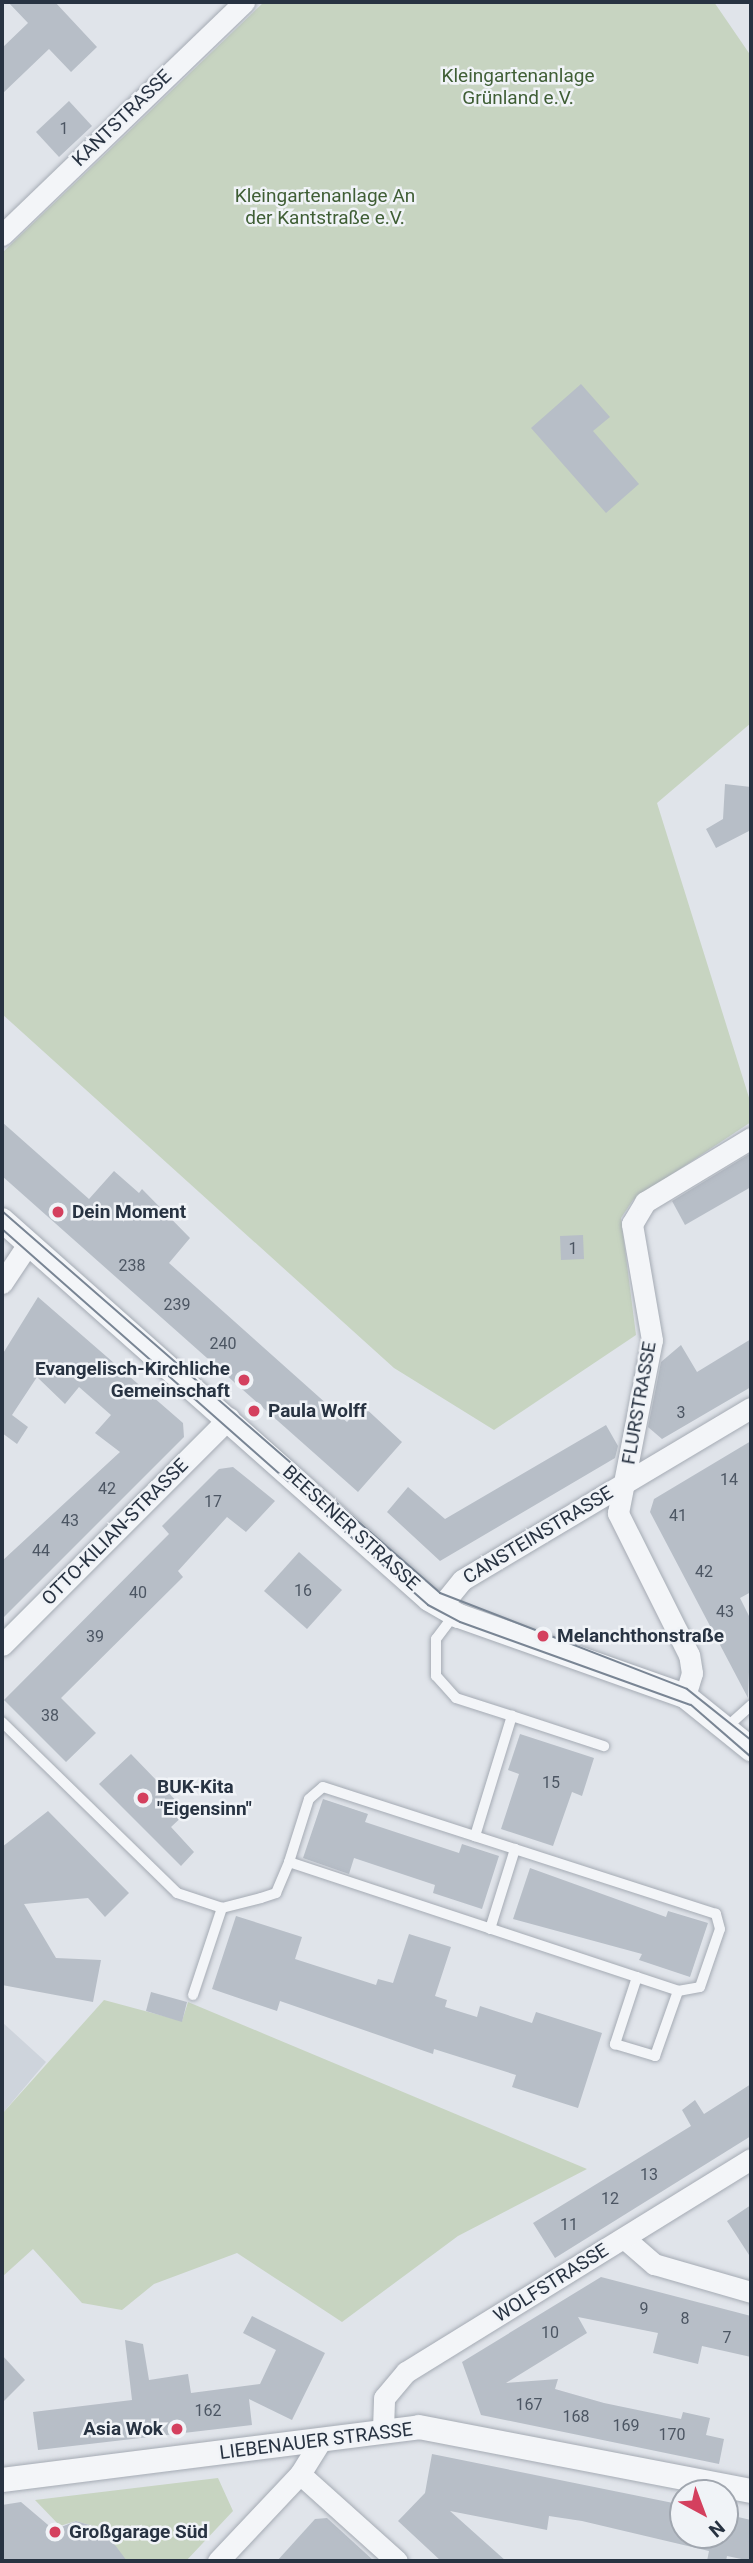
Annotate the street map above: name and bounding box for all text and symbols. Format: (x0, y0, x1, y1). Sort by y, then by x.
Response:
street label: KANTSTRASSE (68, 65, 176, 171)
park label: Kleingartenanlage Grünland e.V. (442, 65, 594, 109)
house number: 1 (60, 119, 68, 139)
park label: Kleingartenanlage An der Kantstraße e.V. (235, 185, 415, 229)
place label: Dein Moment (72, 1201, 186, 1223)
marker: Dein Moment (50, 1204, 66, 1220)
house number: 1 (569, 1239, 577, 1259)
house number: 238 (119, 1256, 145, 1276)
house number: 239 (164, 1295, 190, 1315)
house number: 240 (210, 1334, 236, 1354)
street label: FLURSTRASSE (617, 1340, 661, 1466)
place label: Evangelisch-Kirchliche Gemeinschaft (35, 1358, 230, 1402)
marker: Evangelisch-Kirchliche Gemeinschaft (236, 1372, 252, 1388)
place label: Paula Wolff (268, 1400, 367, 1422)
marker: Paula Wolff (246, 1403, 262, 1419)
house number: 3 (677, 1403, 685, 1423)
street label: OTTO-KILIAN-STRASSE (37, 1454, 193, 1610)
street label: BEESENER STRASSE (278, 1461, 424, 1595)
house number: 14 (720, 1470, 738, 1490)
house number: 42 (98, 1479, 116, 1499)
street label: CANSTEINSTRASSE (459, 1481, 617, 1589)
house number: 17 (204, 1492, 222, 1512)
house number: 41 (669, 1506, 687, 1526)
house number: 43 (61, 1511, 79, 1531)
house number: 44 (32, 1541, 50, 1561)
house number: 42 (695, 1562, 713, 1582)
house number: 16 (294, 1581, 312, 1601)
house number: 40 (129, 1583, 147, 1603)
house number: 43 (716, 1602, 734, 1622)
place label: Melanchthonstraße (557, 1625, 724, 1647)
house number: 39 (86, 1627, 104, 1647)
marker: Melanchthonstraße (535, 1628, 551, 1644)
house number: 38 (41, 1706, 59, 1726)
house number: 15 (542, 1773, 560, 1793)
place label: BUK-Kita "Eigensinn" (157, 1776, 252, 1820)
marker: BUK-Kita "Eigensinn" (135, 1790, 151, 1806)
house number: 13 (640, 2165, 658, 2185)
house number: 12 (601, 2189, 619, 2209)
house number: 11 (560, 2215, 578, 2235)
street label: WOLFSTRASSE (490, 2239, 612, 2327)
house number: 9 (640, 2299, 648, 2319)
house number: 8 (681, 2309, 689, 2329)
house number: 10 (541, 2323, 559, 2343)
house number: 7 (723, 2328, 731, 2348)
house number: 167 (516, 2395, 542, 2415)
house number: 162 (195, 2401, 221, 2421)
house number: 168 (563, 2407, 589, 2427)
house number: 169 (613, 2416, 639, 2436)
place label: Asia Wok (83, 2418, 163, 2440)
street label: LIEBENAUER STRASSE (218, 2418, 414, 2464)
marker: Asia Wok (169, 2421, 185, 2437)
house number: 170 (659, 2425, 685, 2445)
north arrow (669, 2479, 739, 2549)
text: N (704, 2516, 729, 2542)
place label: Großgarage Süd (69, 2521, 208, 2543)
marker: Großgarage Süd (47, 2524, 63, 2540)

